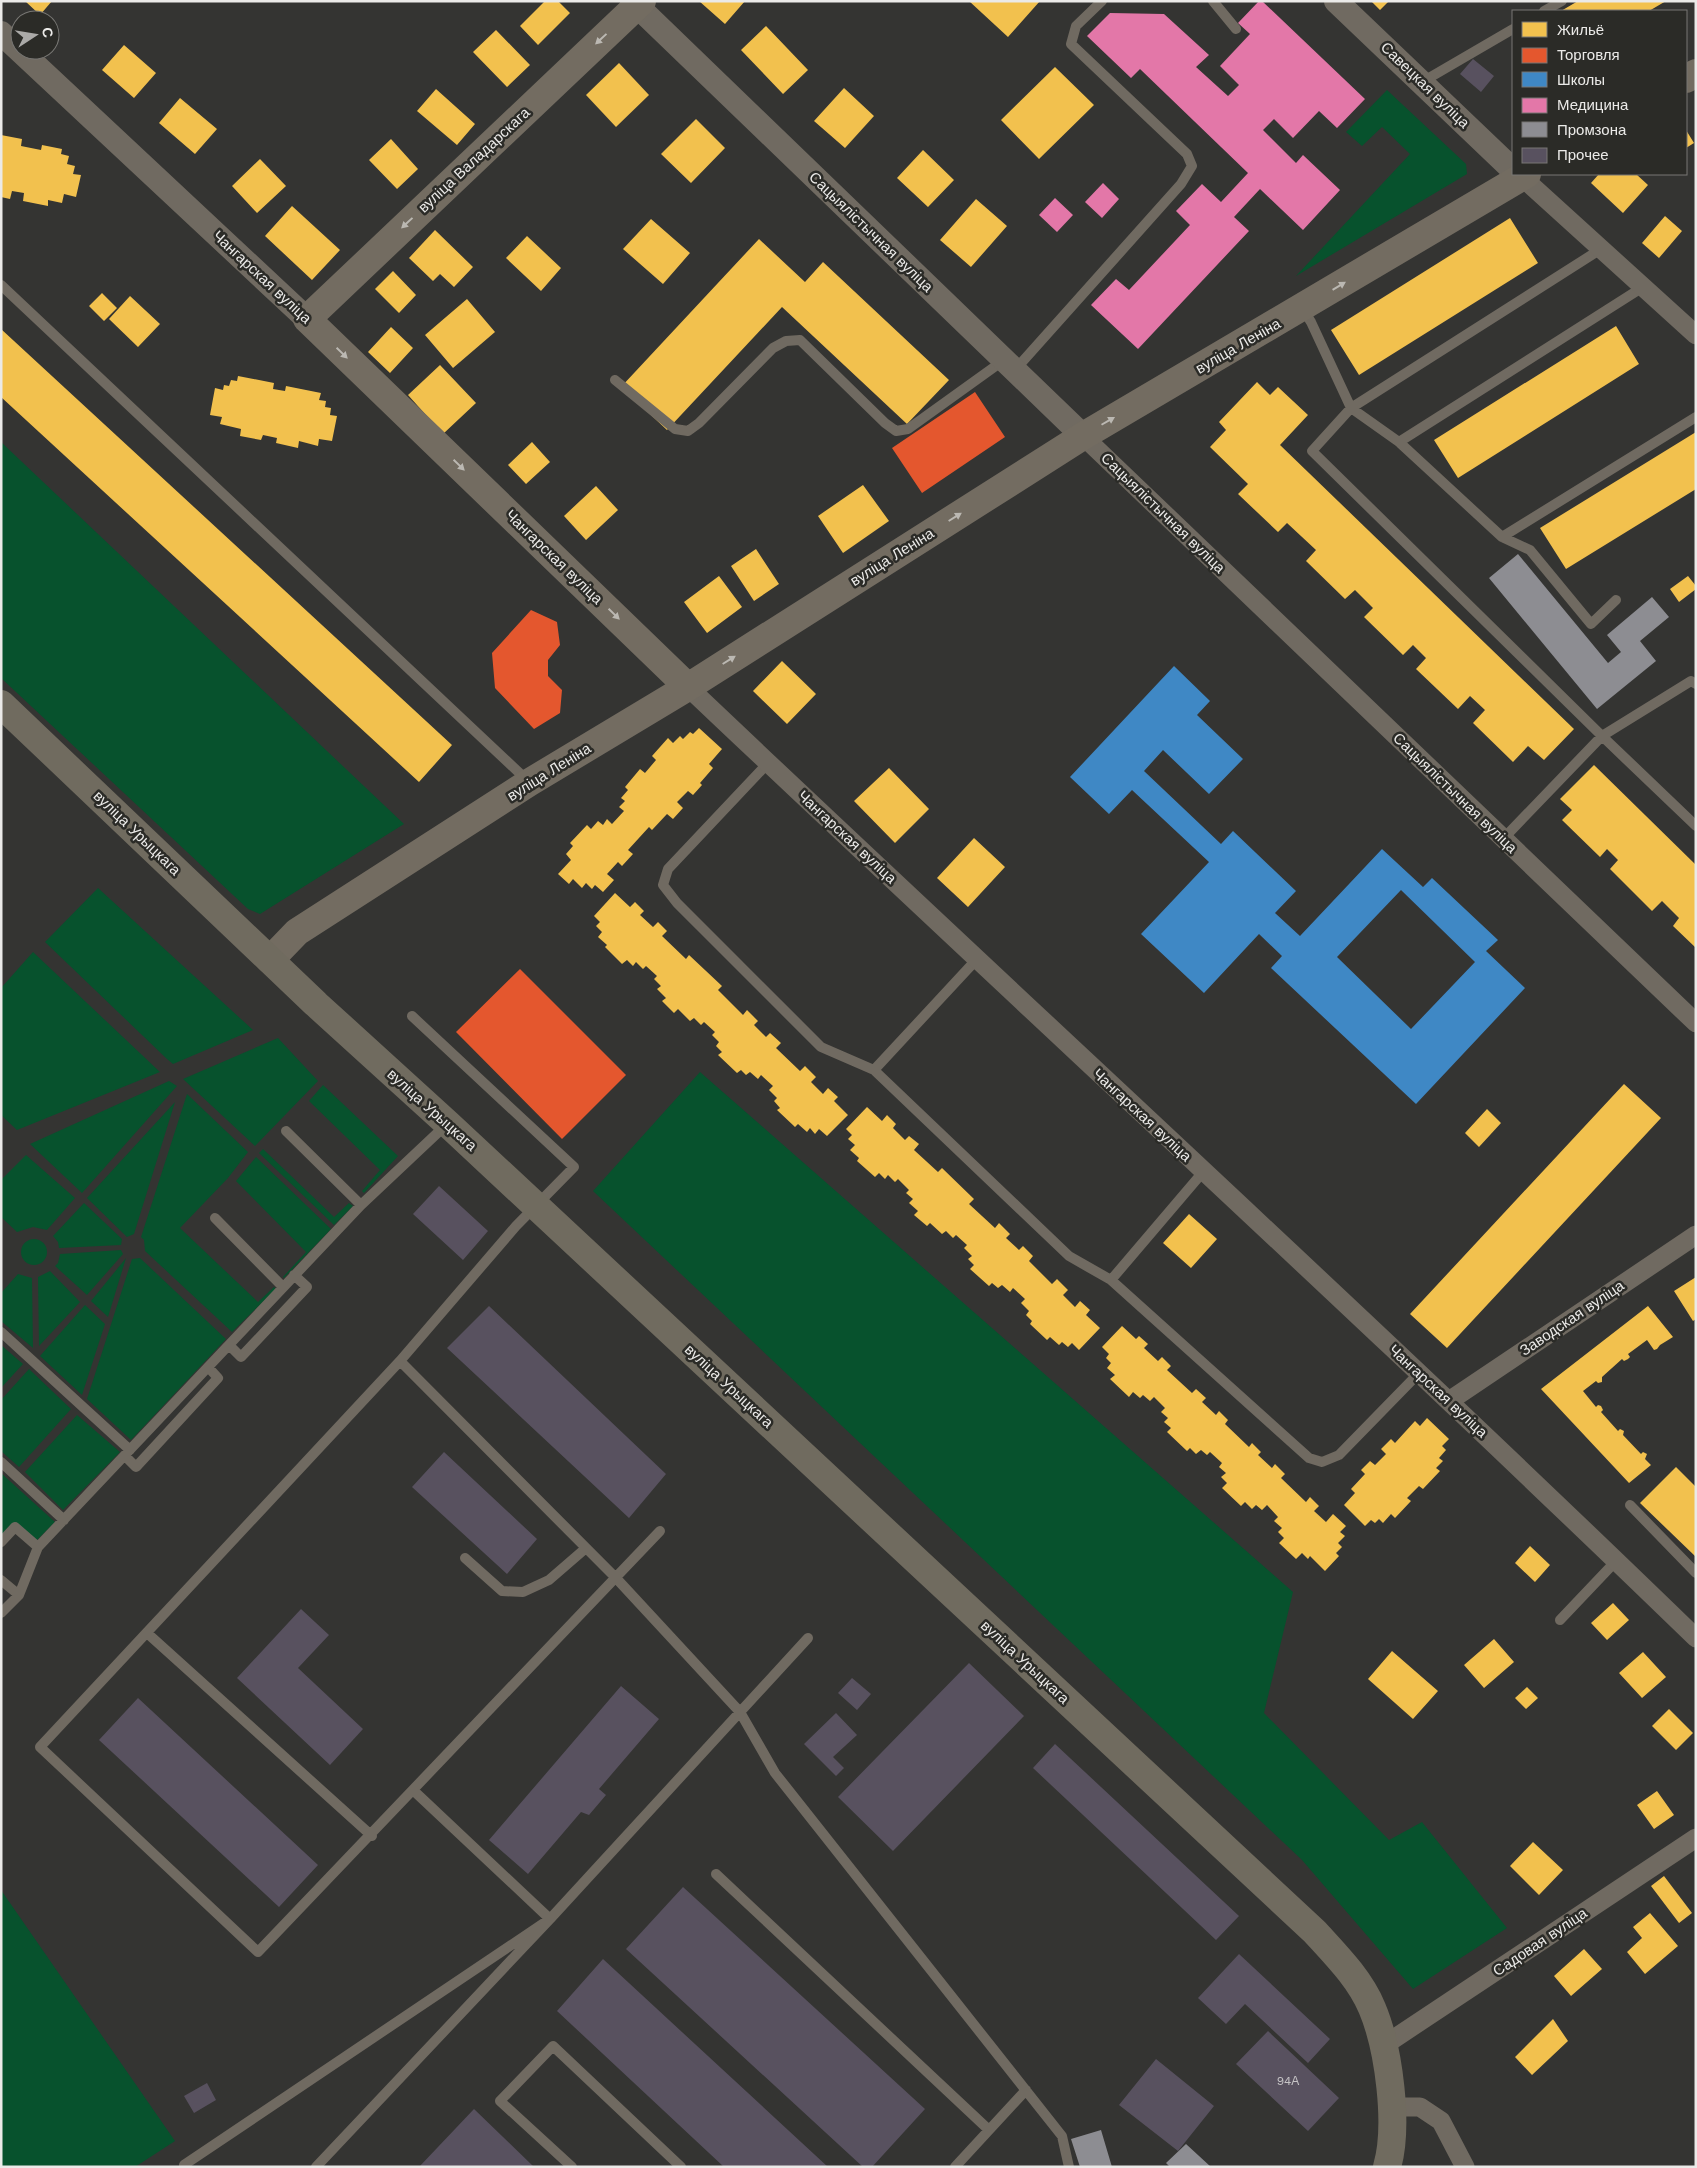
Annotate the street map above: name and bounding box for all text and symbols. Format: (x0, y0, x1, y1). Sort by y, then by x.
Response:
north arrow (10, 10, 60, 60)
legend (1512, 10, 1687, 175)
text: Жильё (1557, 21, 1604, 39)
text: С (39, 26, 57, 39)
one-way arrow (596, 33, 608, 45)
street label: Савецкая вуліца (1377, 38, 1474, 132)
text: Торговля (1557, 46, 1620, 64)
text: Школы (1557, 71, 1605, 89)
text: Медицина (1557, 96, 1629, 114)
street label: вуліца Валадарскага (414, 103, 534, 216)
text: Промзона (1557, 121, 1627, 139)
text: Прочее (1557, 146, 1609, 164)
street label: Сацыялістычная вуліца (805, 168, 937, 296)
one-way arrow (402, 217, 414, 229)
street label: Чангарская вуліца (209, 227, 316, 328)
one-way arrow (1332, 282, 1345, 291)
street label: вуліца Леніна (1192, 314, 1284, 378)
one-way arrow (335, 347, 347, 359)
one-way arrow (1101, 417, 1114, 426)
street label: Сацыялістычная вуліца (1097, 449, 1229, 577)
one-way arrow (452, 459, 464, 471)
street label: Чангарская вуліца (502, 506, 607, 608)
one-way arrow (949, 512, 962, 522)
street label: вуліца Леніна (847, 524, 938, 590)
one-way arrow (607, 608, 619, 620)
one-way arrow (723, 656, 736, 665)
street label: Сацыялістычная вуліца (1389, 729, 1521, 857)
street label: вуліца Леніна (504, 739, 595, 805)
street label: вуліца Урыцкага (90, 787, 185, 880)
street label: Чангарская вуліца (794, 787, 901, 888)
street label: вуліца Урыцкага (384, 1065, 481, 1155)
street label: Чангарская вуліца (1089, 1065, 1196, 1166)
street label: Заводская вуліца (1516, 1276, 1628, 1360)
street label: вуліца Урыцкага (681, 1340, 777, 1432)
street label: Чангарская вуліца (1385, 1341, 1492, 1442)
street label: вуліца Урыцкага (977, 1616, 1073, 1708)
street label: Садовая вуліца (1490, 1904, 1591, 1980)
house number: 94А (1277, 2074, 1299, 2088)

